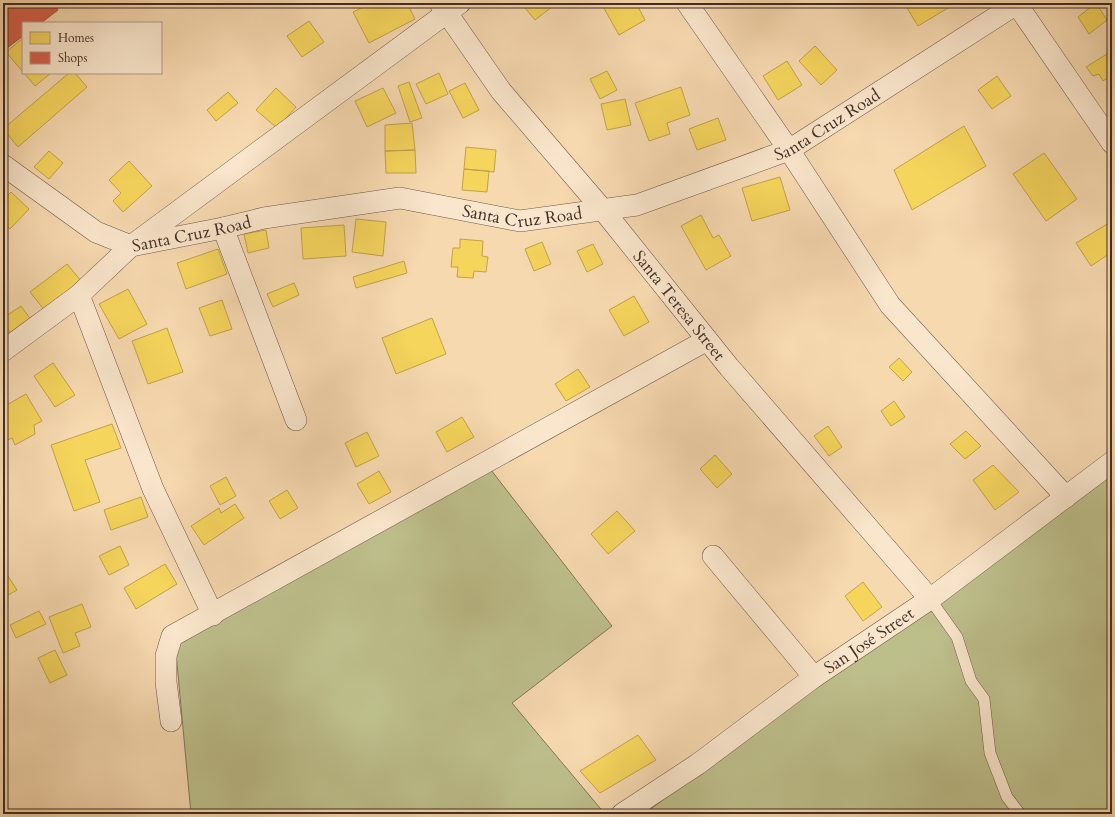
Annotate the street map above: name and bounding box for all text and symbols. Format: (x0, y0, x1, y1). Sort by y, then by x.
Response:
legend (22, 22, 162, 74)
text: Homes (58, 30, 94, 46)
text: Shops (58, 50, 87, 66)
street label: Santa Cruz Road (771, 83, 884, 166)
street label: Santa Cruz Road (460, 199, 584, 233)
street label: Santa Cruz Road (130, 210, 253, 257)
street label: Santa Teresa Street (628, 245, 731, 366)
street label: San José Street (819, 601, 919, 679)

